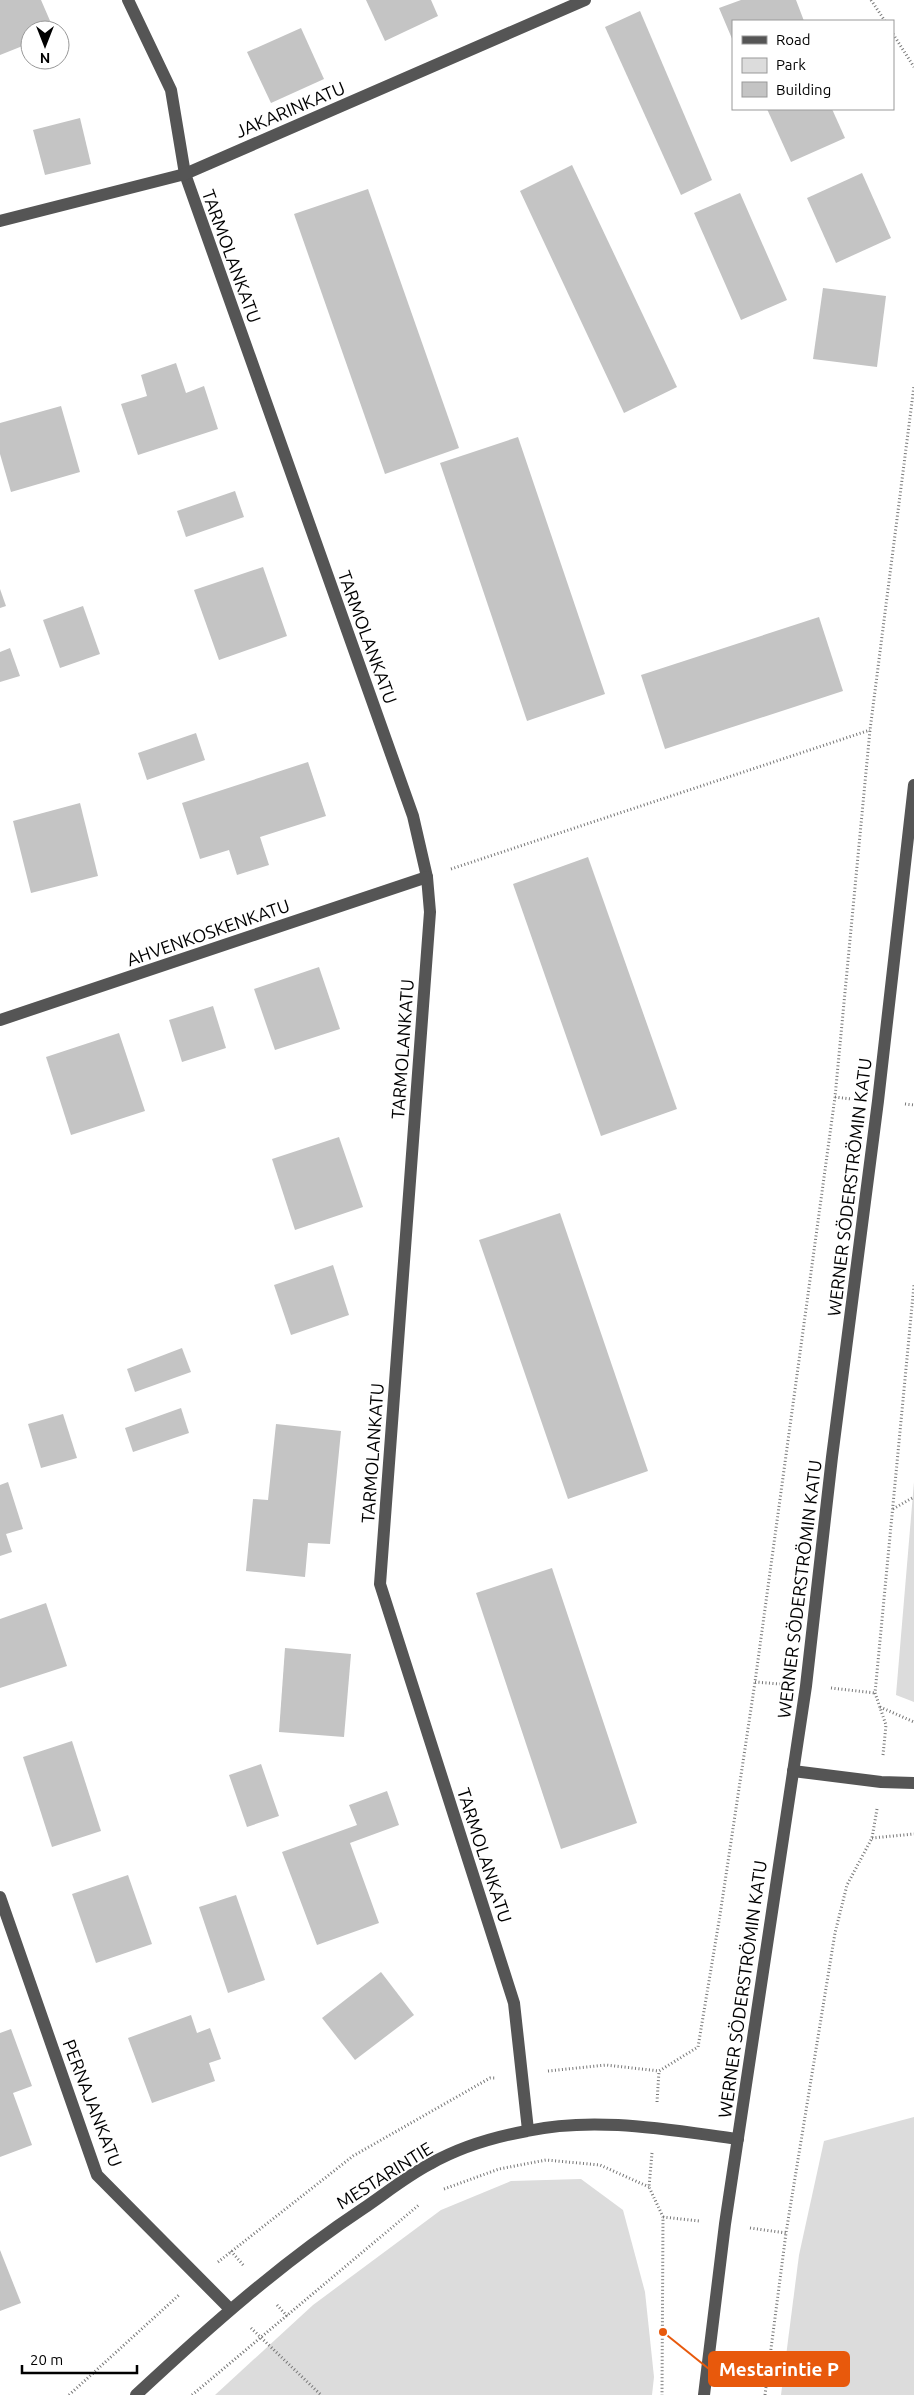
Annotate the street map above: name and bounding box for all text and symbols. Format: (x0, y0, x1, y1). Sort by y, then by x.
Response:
north arrow (20, 20, 70, 70)
legend (732, 20, 894, 110)
text: Road (776, 31, 811, 48)
text: N (40, 50, 50, 66)
text: Park (776, 56, 806, 73)
street label: JAKARINKATU (232, 77, 348, 141)
text: Building (776, 81, 831, 98)
street label: TARMOLANKATU (199, 187, 265, 325)
street label: TARMOLANKATU (335, 568, 401, 706)
street label: AHVENKOSKENKATU (124, 895, 292, 969)
street label: TARMOLANKATU (387, 978, 417, 1120)
street label: WERNER SÖDERSTRÖMIN KATU (823, 1057, 875, 1317)
street label: TARMOLANKATU (357, 1382, 387, 1524)
street label: WERNER SÖDERSTRÖMIN KATU (773, 1459, 825, 1719)
street label: TARMOLANKATU (454, 1785, 516, 1925)
street label: WERNER SÖDERSTRÖMIN KATU (714, 1859, 770, 2119)
street label: PERNAJANKATU (59, 2036, 127, 2170)
street label: MESTARINTIE (332, 2138, 436, 2212)
scale bar (22, 2342, 138, 2374)
text: 20 m (30, 2351, 63, 2368)
callout: Mestarintie P (709, 2352, 849, 2386)
text: Mestarintie P (719, 2358, 839, 2380)

